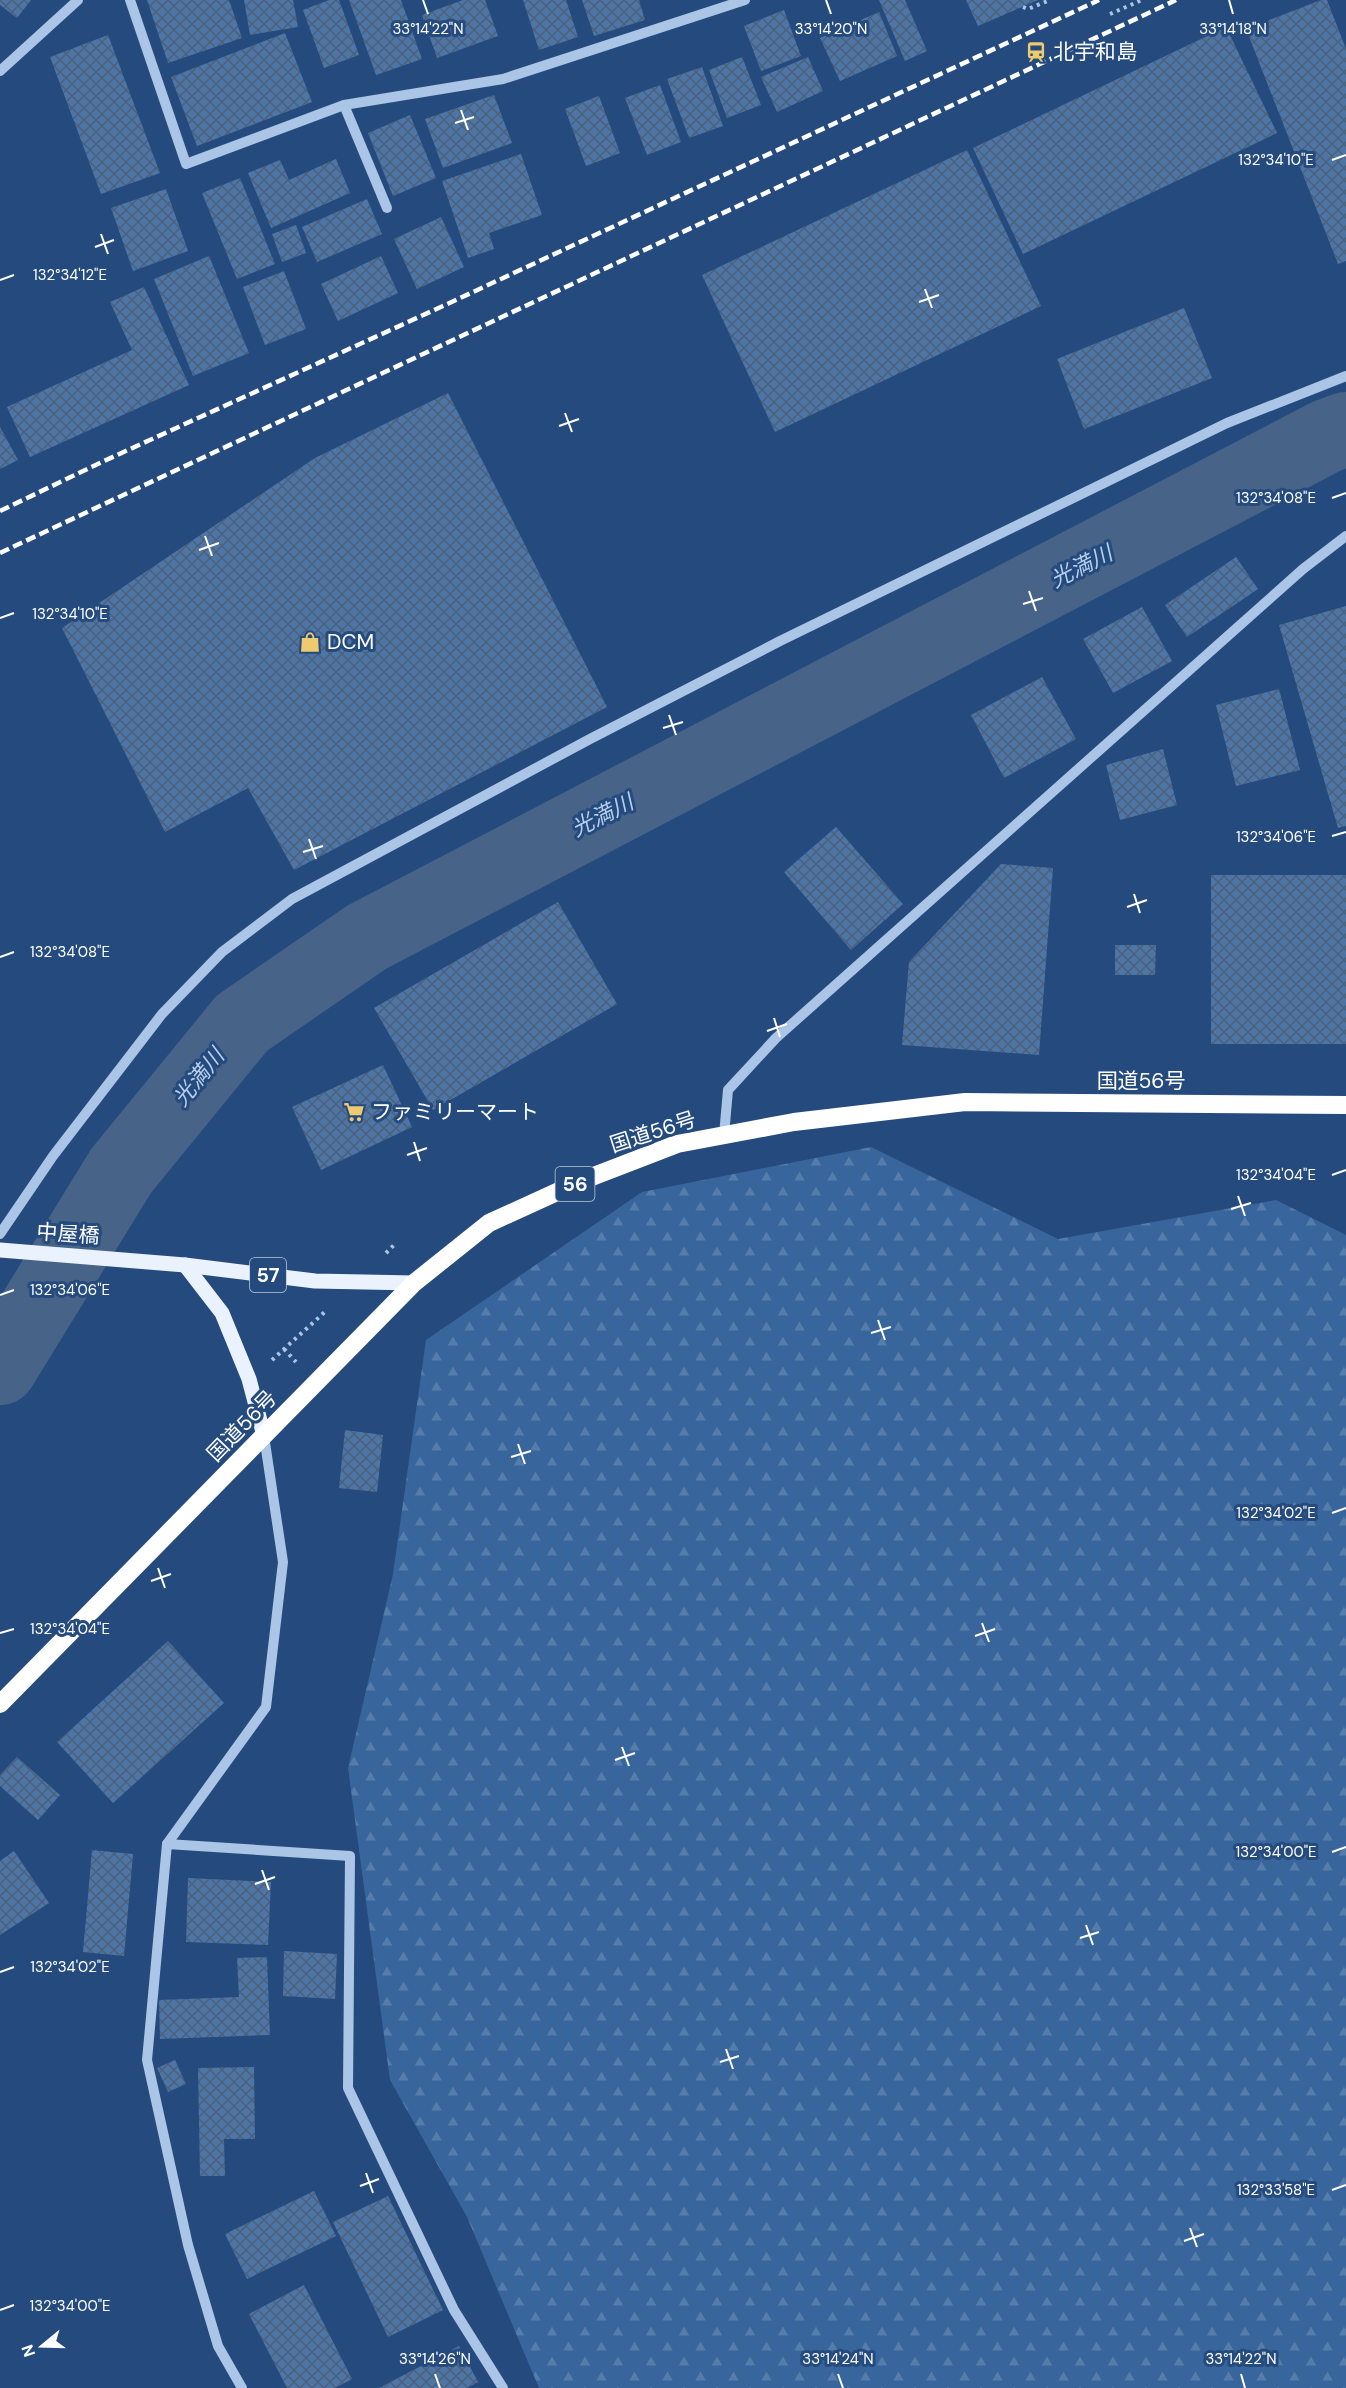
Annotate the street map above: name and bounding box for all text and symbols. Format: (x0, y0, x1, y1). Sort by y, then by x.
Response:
text: 33°14'22"N (392, 19, 464, 39)
text: 33°14'20"N (795, 19, 867, 39)
text: 33°14'18"N (1199, 19, 1267, 39)
place label: 北宇和島 (1053, 38, 1137, 66)
station icon: 北宇和島 (1024, 40, 1048, 64)
text: 132°34'10"E (1238, 150, 1314, 170)
text: 132°34'12"E (33, 265, 107, 285)
text: 132°34'08"E (1236, 488, 1316, 508)
water label: 光満川 (1045, 538, 1119, 594)
text: 132°34'10"E (32, 604, 108, 624)
place label: DCM (327, 628, 374, 656)
shop icon: DCM (298, 630, 322, 654)
water label: 光満川 (566, 787, 640, 843)
text: 132°34'06"E (1236, 827, 1316, 847)
text: 132°34'08"E (30, 942, 110, 962)
water label: 光満川 (166, 1041, 232, 1112)
street label: 国道56号 (1097, 1067, 1186, 1095)
place label: ファミリーマート (371, 1098, 539, 1126)
supermarket icon: ファミリーマート (342, 1100, 366, 1124)
street label: 国道56号 (606, 1105, 700, 1159)
text: 132°34'04"E (1236, 1165, 1316, 1185)
road number: 56 (556, 1167, 594, 1201)
street label: 中屋橋 (36, 1218, 100, 1250)
road number: 57 (250, 1258, 286, 1292)
text: 132°34'06"E (30, 1280, 110, 1300)
street label: 国道56号 (201, 1384, 283, 1468)
text: 132°34'02"E (1236, 1503, 1316, 1523)
text: 132°34'04"E (30, 1619, 110, 1639)
text: 132°34'00"E (1235, 1842, 1317, 1862)
text: 132°34'02"E (30, 1957, 110, 1977)
text: 132°33'58"E (1237, 2180, 1315, 2200)
text: 132°34'00"E (29, 2296, 111, 2316)
north arrow (12, 2316, 72, 2376)
text: N (16, 2342, 40, 2360)
text: 33°14'26"N (399, 2349, 471, 2369)
text: 33°14'24"N (802, 2349, 874, 2369)
text: 33°14'22"N (1205, 2349, 1277, 2369)

